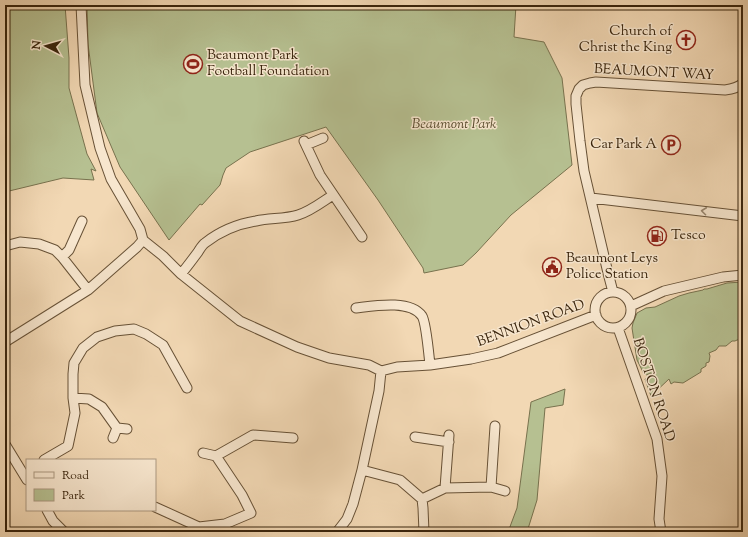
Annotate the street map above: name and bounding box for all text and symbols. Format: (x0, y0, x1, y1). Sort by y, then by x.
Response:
place label: Church of Christ the King (579, 22, 673, 58)
north arrow (26, 26, 66, 66)
church icon: Church of Christ the King (675, 29, 697, 51)
text: N (29, 40, 45, 51)
place label: Beaumont Park Football Foundation (207, 46, 330, 82)
sports icon: Beaumont Park Football Foundation (182, 53, 204, 75)
street label: BEAUMONT WAY (593, 60, 715, 86)
park label: Beaumont Park (412, 115, 497, 135)
parking icon: Car Park A (660, 134, 682, 156)
place label: Car Park A (590, 135, 658, 155)
one-way arrow (701, 207, 707, 216)
fuel station icon: Tesco (646, 225, 668, 247)
place label: Tesco (671, 226, 706, 246)
place label: Beaumont Leys Police Station (566, 249, 658, 285)
public building icon: Beaumont Leys Police Station (541, 256, 563, 278)
street label: BENNION ROAD (474, 295, 588, 353)
street label: BOSTON ROAD (627, 335, 679, 445)
legend (26, 459, 156, 511)
text: Road (62, 467, 89, 485)
text: Park (62, 487, 85, 505)

